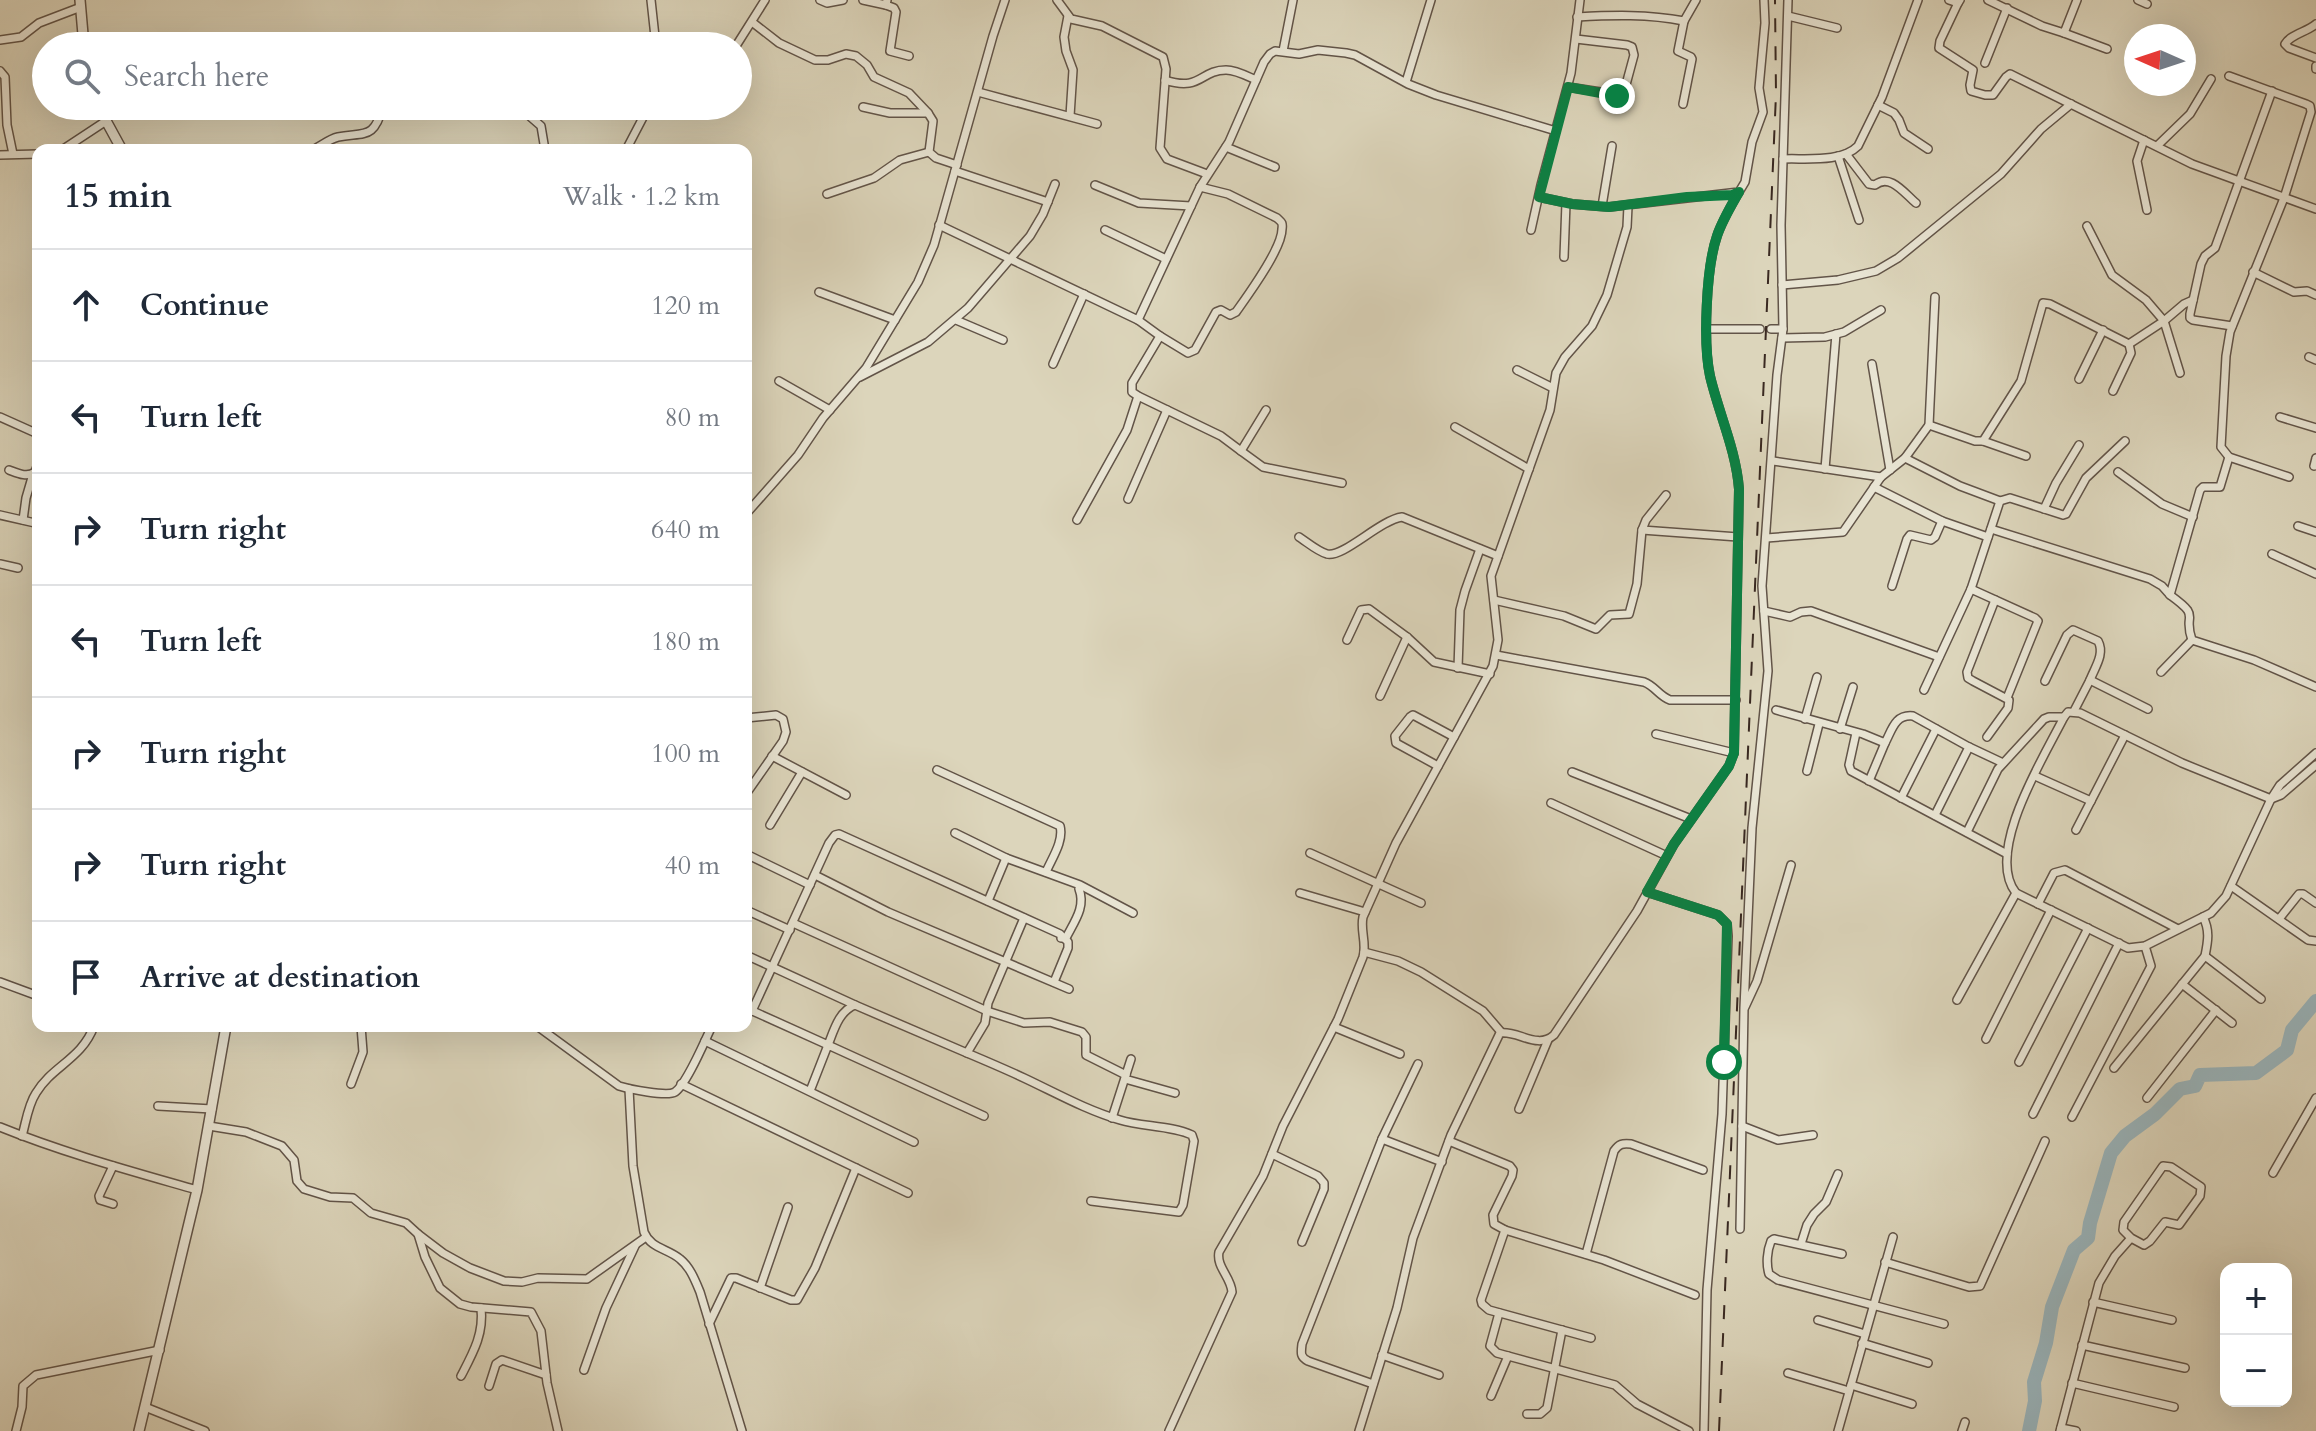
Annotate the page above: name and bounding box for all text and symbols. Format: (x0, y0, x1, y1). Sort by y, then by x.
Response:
north arrow (2124, 24, 2196, 96)
search box (32, 32, 752, 120)
icon: search (60, 54, 104, 98)
text: Search here (124, 56, 269, 97)
route end (1599, 78, 1635, 114)
text: 15 min (64, 173, 172, 219)
text: Walk · 1.2 km (563, 179, 720, 214)
icon: ahead (64, 283, 108, 327)
text: Continue (140, 285, 269, 326)
text: 120 m (651, 288, 720, 323)
icon: left (64, 395, 108, 439)
text: Turn left (140, 397, 262, 438)
text: 80 m (664, 400, 720, 435)
icon: right (64, 507, 108, 551)
text: Turn right (140, 509, 286, 550)
text: 640 m (651, 512, 720, 547)
icon: left (64, 619, 108, 663)
text: Turn left (140, 621, 262, 662)
text: 180 m (651, 624, 720, 659)
icon: right (64, 731, 108, 775)
text: Turn right (140, 733, 286, 774)
text: 100 m (651, 736, 720, 771)
icon: right (64, 843, 108, 887)
text: Turn right (140, 845, 286, 886)
text: 40 m (664, 848, 720, 883)
icon: arrive (64, 955, 108, 999)
text: Arrive at destination (140, 957, 420, 998)
route start (1706, 1044, 1742, 1080)
map controls (2220, 1263, 2292, 1407)
button: + (2220, 1263, 2292, 1335)
button: − (2220, 1335, 2292, 1407)

